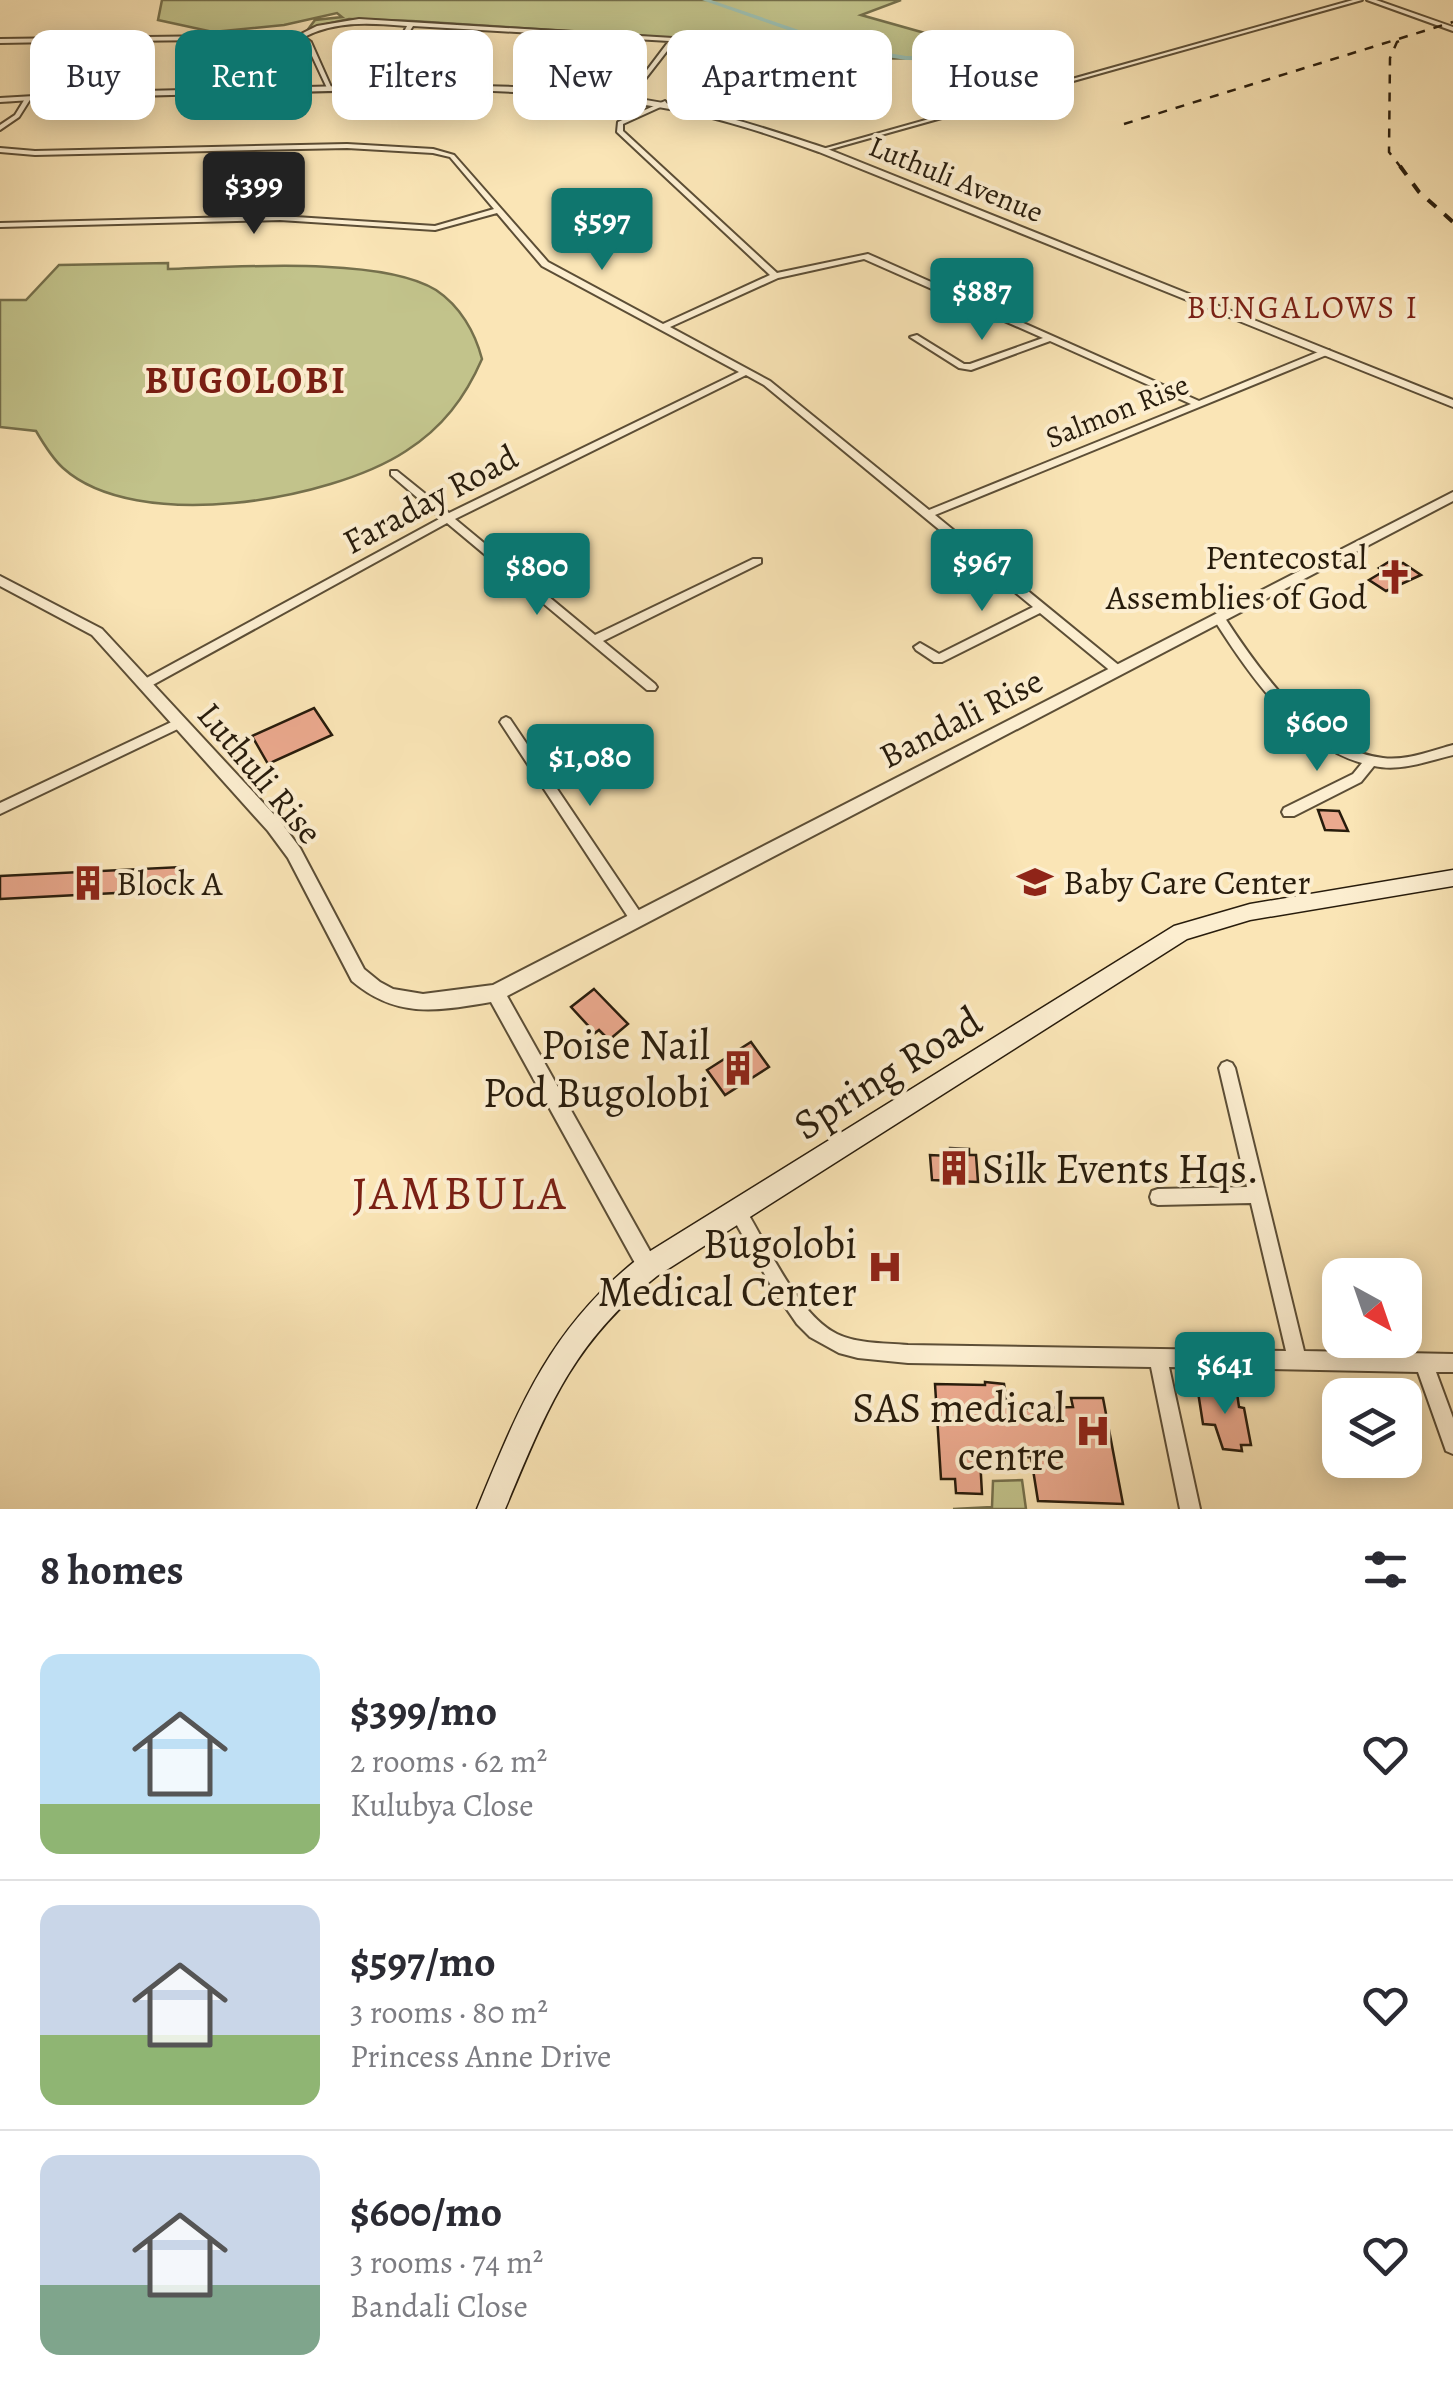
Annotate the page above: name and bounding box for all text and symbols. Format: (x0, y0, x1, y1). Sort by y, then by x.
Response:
chip: Buy (30, 30, 155, 120)
chip: Rent (175, 30, 312, 120)
chip: Filters (332, 30, 493, 120)
chip: New (513, 30, 647, 120)
chip: Apartment (667, 30, 892, 120)
chip: House (912, 30, 1074, 120)
street label: Luthuli Avenue (863, 126, 1049, 232)
pin: $399 (195, 152, 313, 237)
text: $399 (225, 162, 283, 206)
pin: $597 (543, 188, 661, 273)
text: $597 (573, 198, 631, 242)
pin: $887 (923, 258, 1041, 343)
text: $887 (952, 268, 1012, 312)
district label: BUNGALOWS I (1186, 285, 1420, 329)
district label: BUGOLOBI (145, 354, 347, 406)
street label: Salmon Rise (1040, 364, 1194, 458)
street label: Faraday Road (334, 433, 526, 565)
pin: $967 (923, 529, 1041, 614)
pin: $800 (478, 533, 596, 618)
place label: Pentecostal Assemblies of God (1105, 533, 1367, 621)
text: $967 (953, 539, 1011, 583)
text: $800 (506, 543, 568, 587)
church icon: Pentecostal Assemblies of God (1376, 558, 1414, 596)
street label: Bandali Rise (871, 656, 1051, 780)
pin: $600 (1258, 689, 1376, 774)
street label: Luthuli Rise (186, 692, 334, 854)
text: $600 (1286, 699, 1348, 743)
pin: $1,080 (509, 724, 671, 809)
text: $1,080 (549, 734, 631, 778)
place label: Baby Care Center (1063, 858, 1311, 906)
place label: Block A (116, 859, 223, 907)
school or university icon: Baby Care Center (1016, 863, 1054, 901)
building icon: Block A (69, 864, 107, 902)
street label: Spring Road (782, 992, 993, 1153)
place label: Poise Nail Pod Bugolobi (483, 1016, 710, 1121)
building icon: Poise Nail Pod Bugolobi (719, 1049, 757, 1087)
place label: Silk Events Hqs. (982, 1140, 1259, 1197)
building icon: Silk Events Hqs. (935, 1149, 973, 1187)
district label: JAMBULA (352, 1160, 568, 1226)
place label: Bugolobi Medical Center (597, 1215, 857, 1320)
hospital icon: Bugolobi Medical Center (866, 1248, 904, 1286)
north arrow (1322, 1258, 1422, 1358)
map controls (1322, 1258, 1422, 1478)
pin: $641 (1166, 1332, 1284, 1417)
text: $641 (1197, 1342, 1253, 1386)
button: layers (1322, 1378, 1422, 1478)
place label: SAS medical centre (852, 1379, 1065, 1484)
hospital icon: SAS medical centre (1074, 1412, 1112, 1450)
text: 8 homes (40, 1541, 184, 1598)
icon: filters (1358, 1542, 1413, 1597)
text: $399/mo (350, 1682, 497, 1739)
icon: home (120, 1694, 240, 1814)
icon: heart (1358, 1727, 1413, 1782)
text: 2 rooms · 62 m² (350, 1739, 547, 1783)
text: Kulubya Close (350, 1783, 534, 1827)
text: $597/mo (350, 1933, 496, 1990)
icon: home (120, 1945, 240, 2065)
icon: heart (1358, 1978, 1413, 2033)
text: 3 rooms · 80 m² (350, 1990, 548, 2034)
text: Princess Anne Drive (350, 2034, 611, 2078)
text: $600/mo (350, 2183, 502, 2240)
icon: home (120, 2195, 240, 2315)
icon: heart (1358, 2228, 1413, 2283)
text: 3 rooms · 74 m² (350, 2240, 543, 2284)
text: Bandali Close (350, 2284, 528, 2328)

